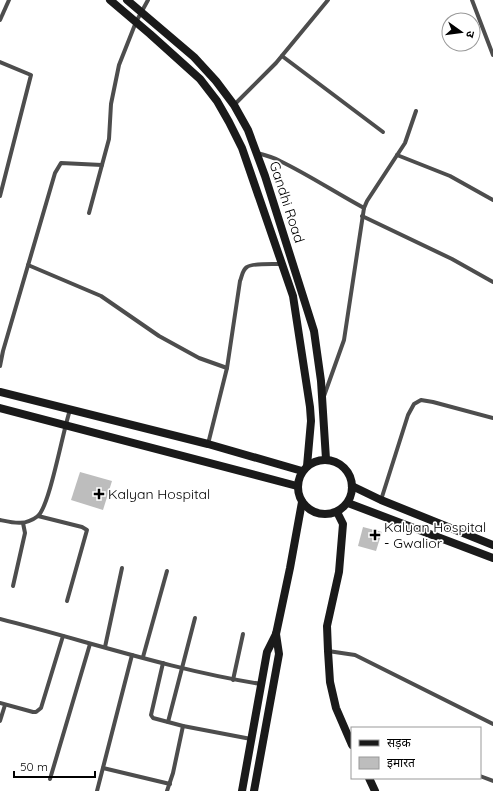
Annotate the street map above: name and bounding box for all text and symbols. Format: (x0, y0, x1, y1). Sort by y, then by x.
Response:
north arrow (441, 12, 481, 52)
text: उ (463, 30, 478, 40)
street label: Gandhi Road (265, 159, 309, 245)
place label: Kalyan Hospital (108, 485, 210, 503)
marker: Kalyan Hospital (93, 488, 105, 500)
place label: Kalyan Hospital - Gwalior (384, 518, 486, 552)
marker: Kalyan Hospital - Gwalior (369, 529, 381, 541)
legend (351, 727, 481, 779)
text: सड़क (387, 735, 412, 750)
scale bar (14, 753, 95, 779)
text: इमारत (387, 755, 416, 770)
text: 50 m (20, 759, 48, 774)

